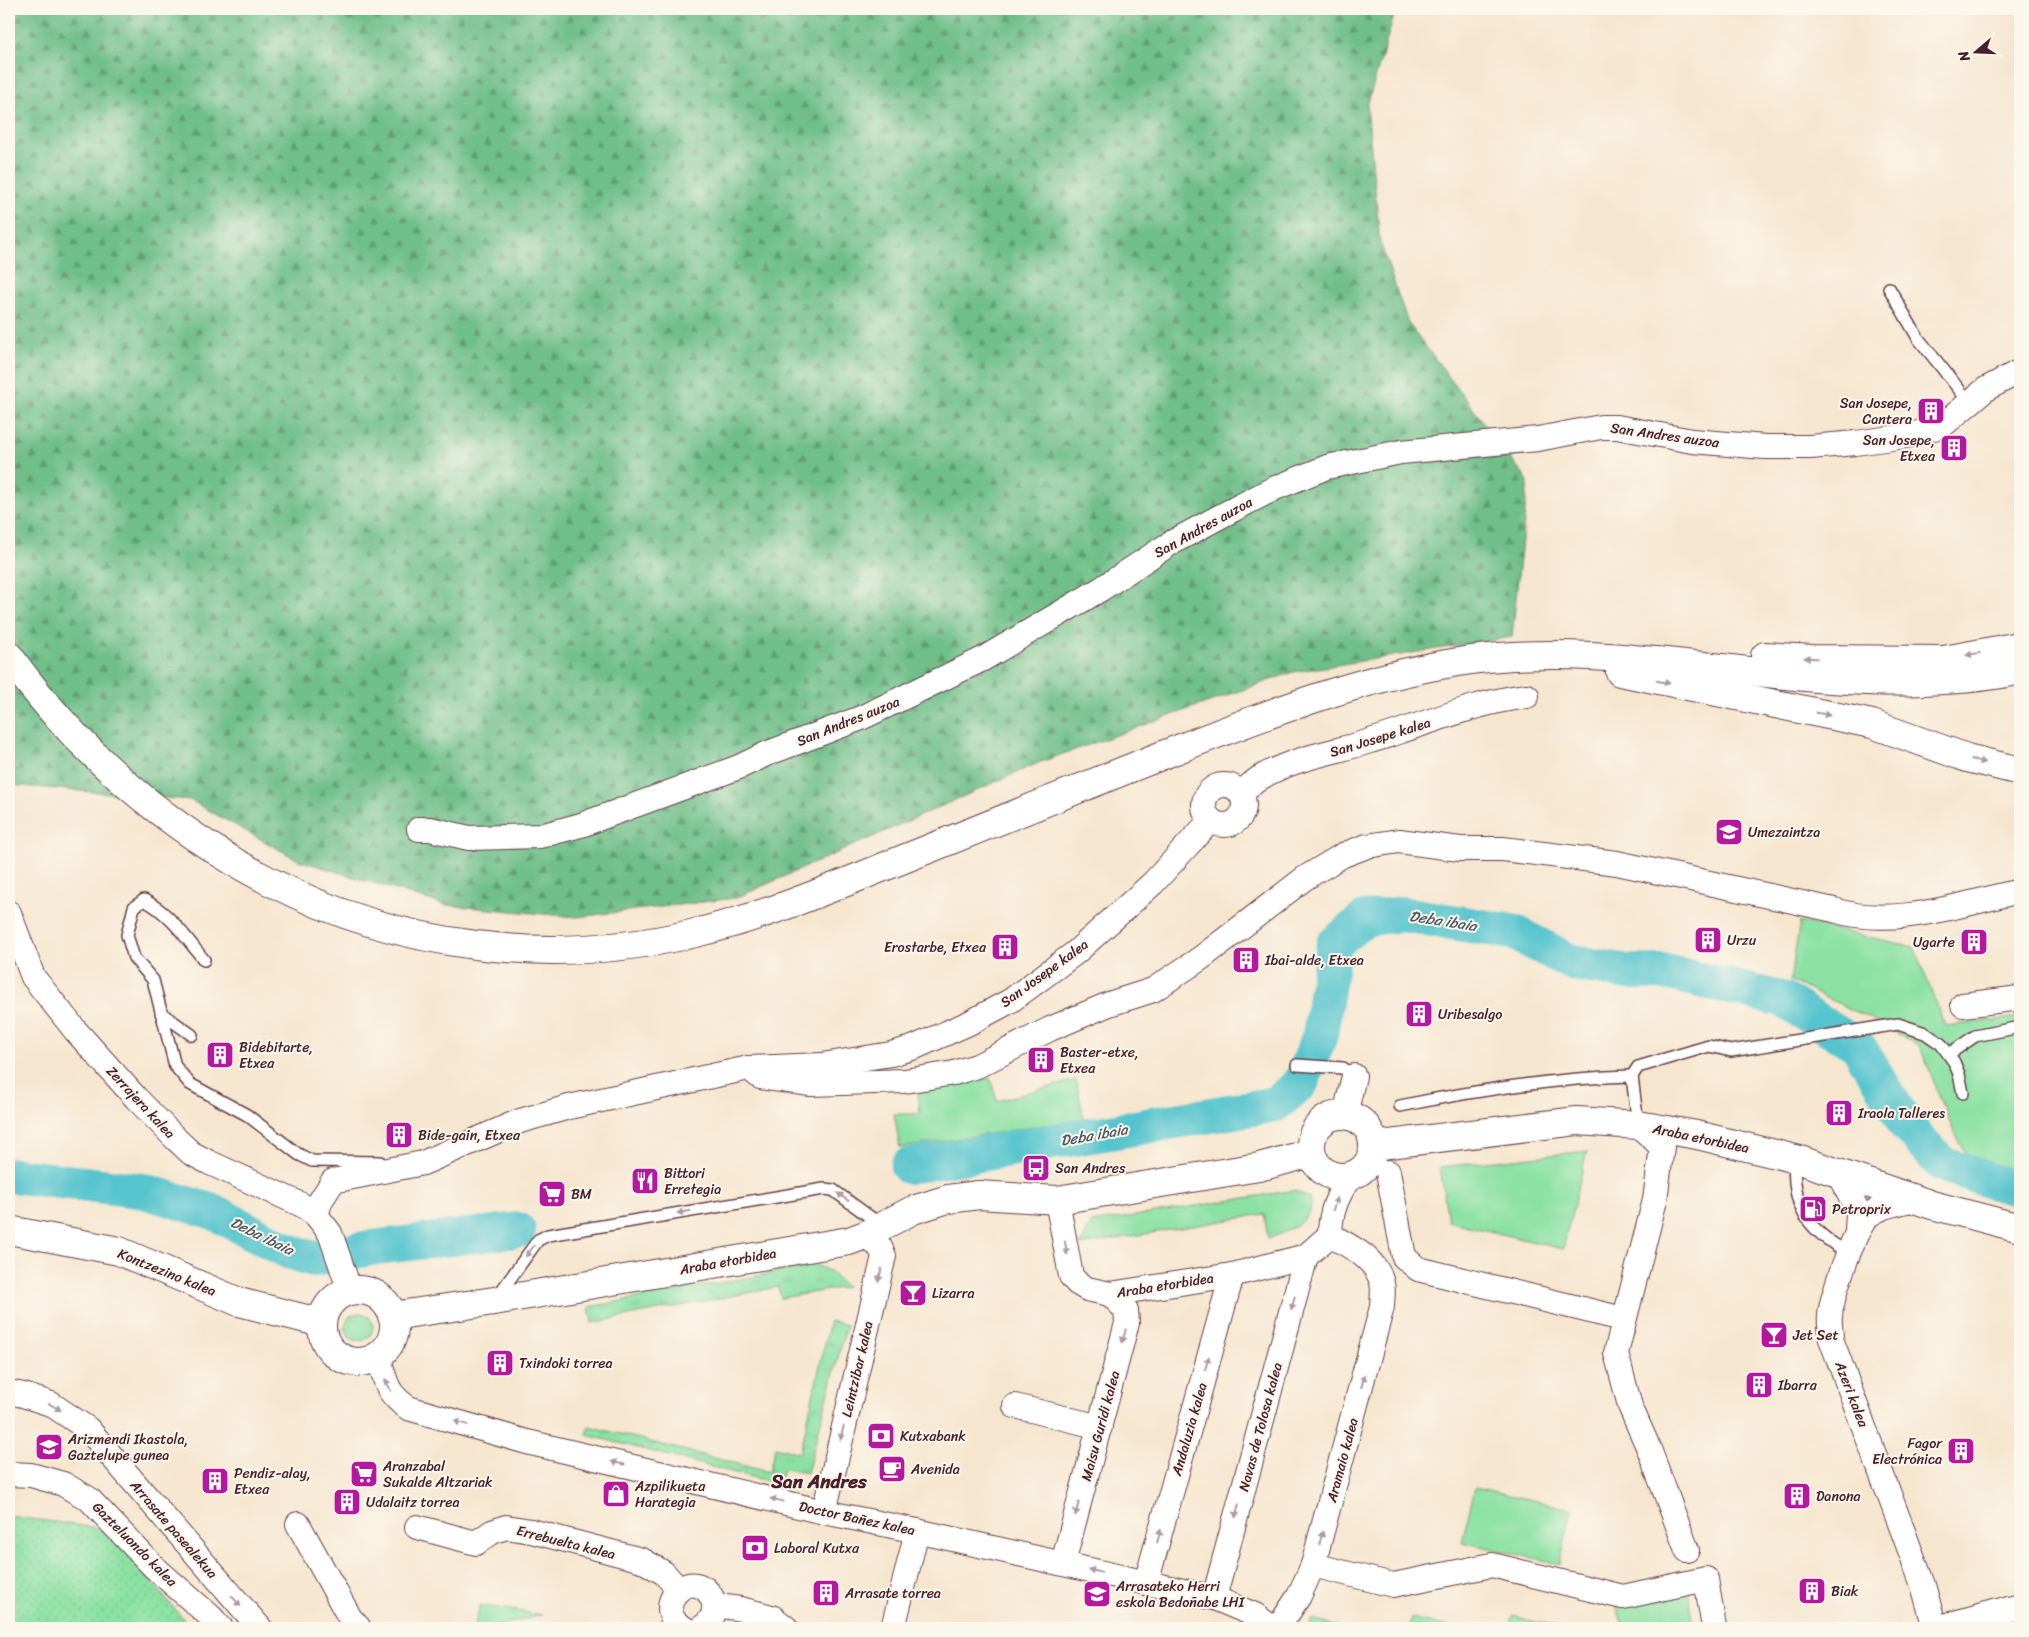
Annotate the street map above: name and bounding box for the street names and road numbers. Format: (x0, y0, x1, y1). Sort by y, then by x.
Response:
street label: San Andres auzoa (1609, 416, 1722, 456)
street label: San Andres auzoa (1149, 490, 1258, 565)
street label: San Andres auzoa (793, 689, 905, 754)
street label: San Josepe kalea (1327, 710, 1434, 765)
street label: San Josepe kalea (995, 933, 1094, 1014)
street label: Zerrajera kalea (100, 1060, 181, 1145)
street label: Araba etorbidea (1649, 1116, 1751, 1161)
street label: Kontzezino kalea (114, 1241, 220, 1304)
street label: Araba etorbidea (677, 1241, 778, 1282)
street label: Araba etorbidea (1114, 1265, 1215, 1306)
street label: Leintzibar kalea (834, 1319, 881, 1420)
street label: Azeri kalea (1827, 1357, 1876, 1432)
street label: Navas de Tolosa kalea (1231, 1360, 1290, 1494)
street label: Maisu Guridi kalea (1074, 1368, 1127, 1484)
street label: Andaluzia kalea (1164, 1380, 1215, 1480)
street label: Aramaio kalea (1319, 1415, 1366, 1506)
street label: Arrasate pasealekua (123, 1473, 224, 1585)
street label: Doctor Bañez kalea (796, 1494, 917, 1543)
street label: Gazteluondo kalea (86, 1496, 184, 1594)
street label: Errebuelta kalea (514, 1518, 618, 1567)

